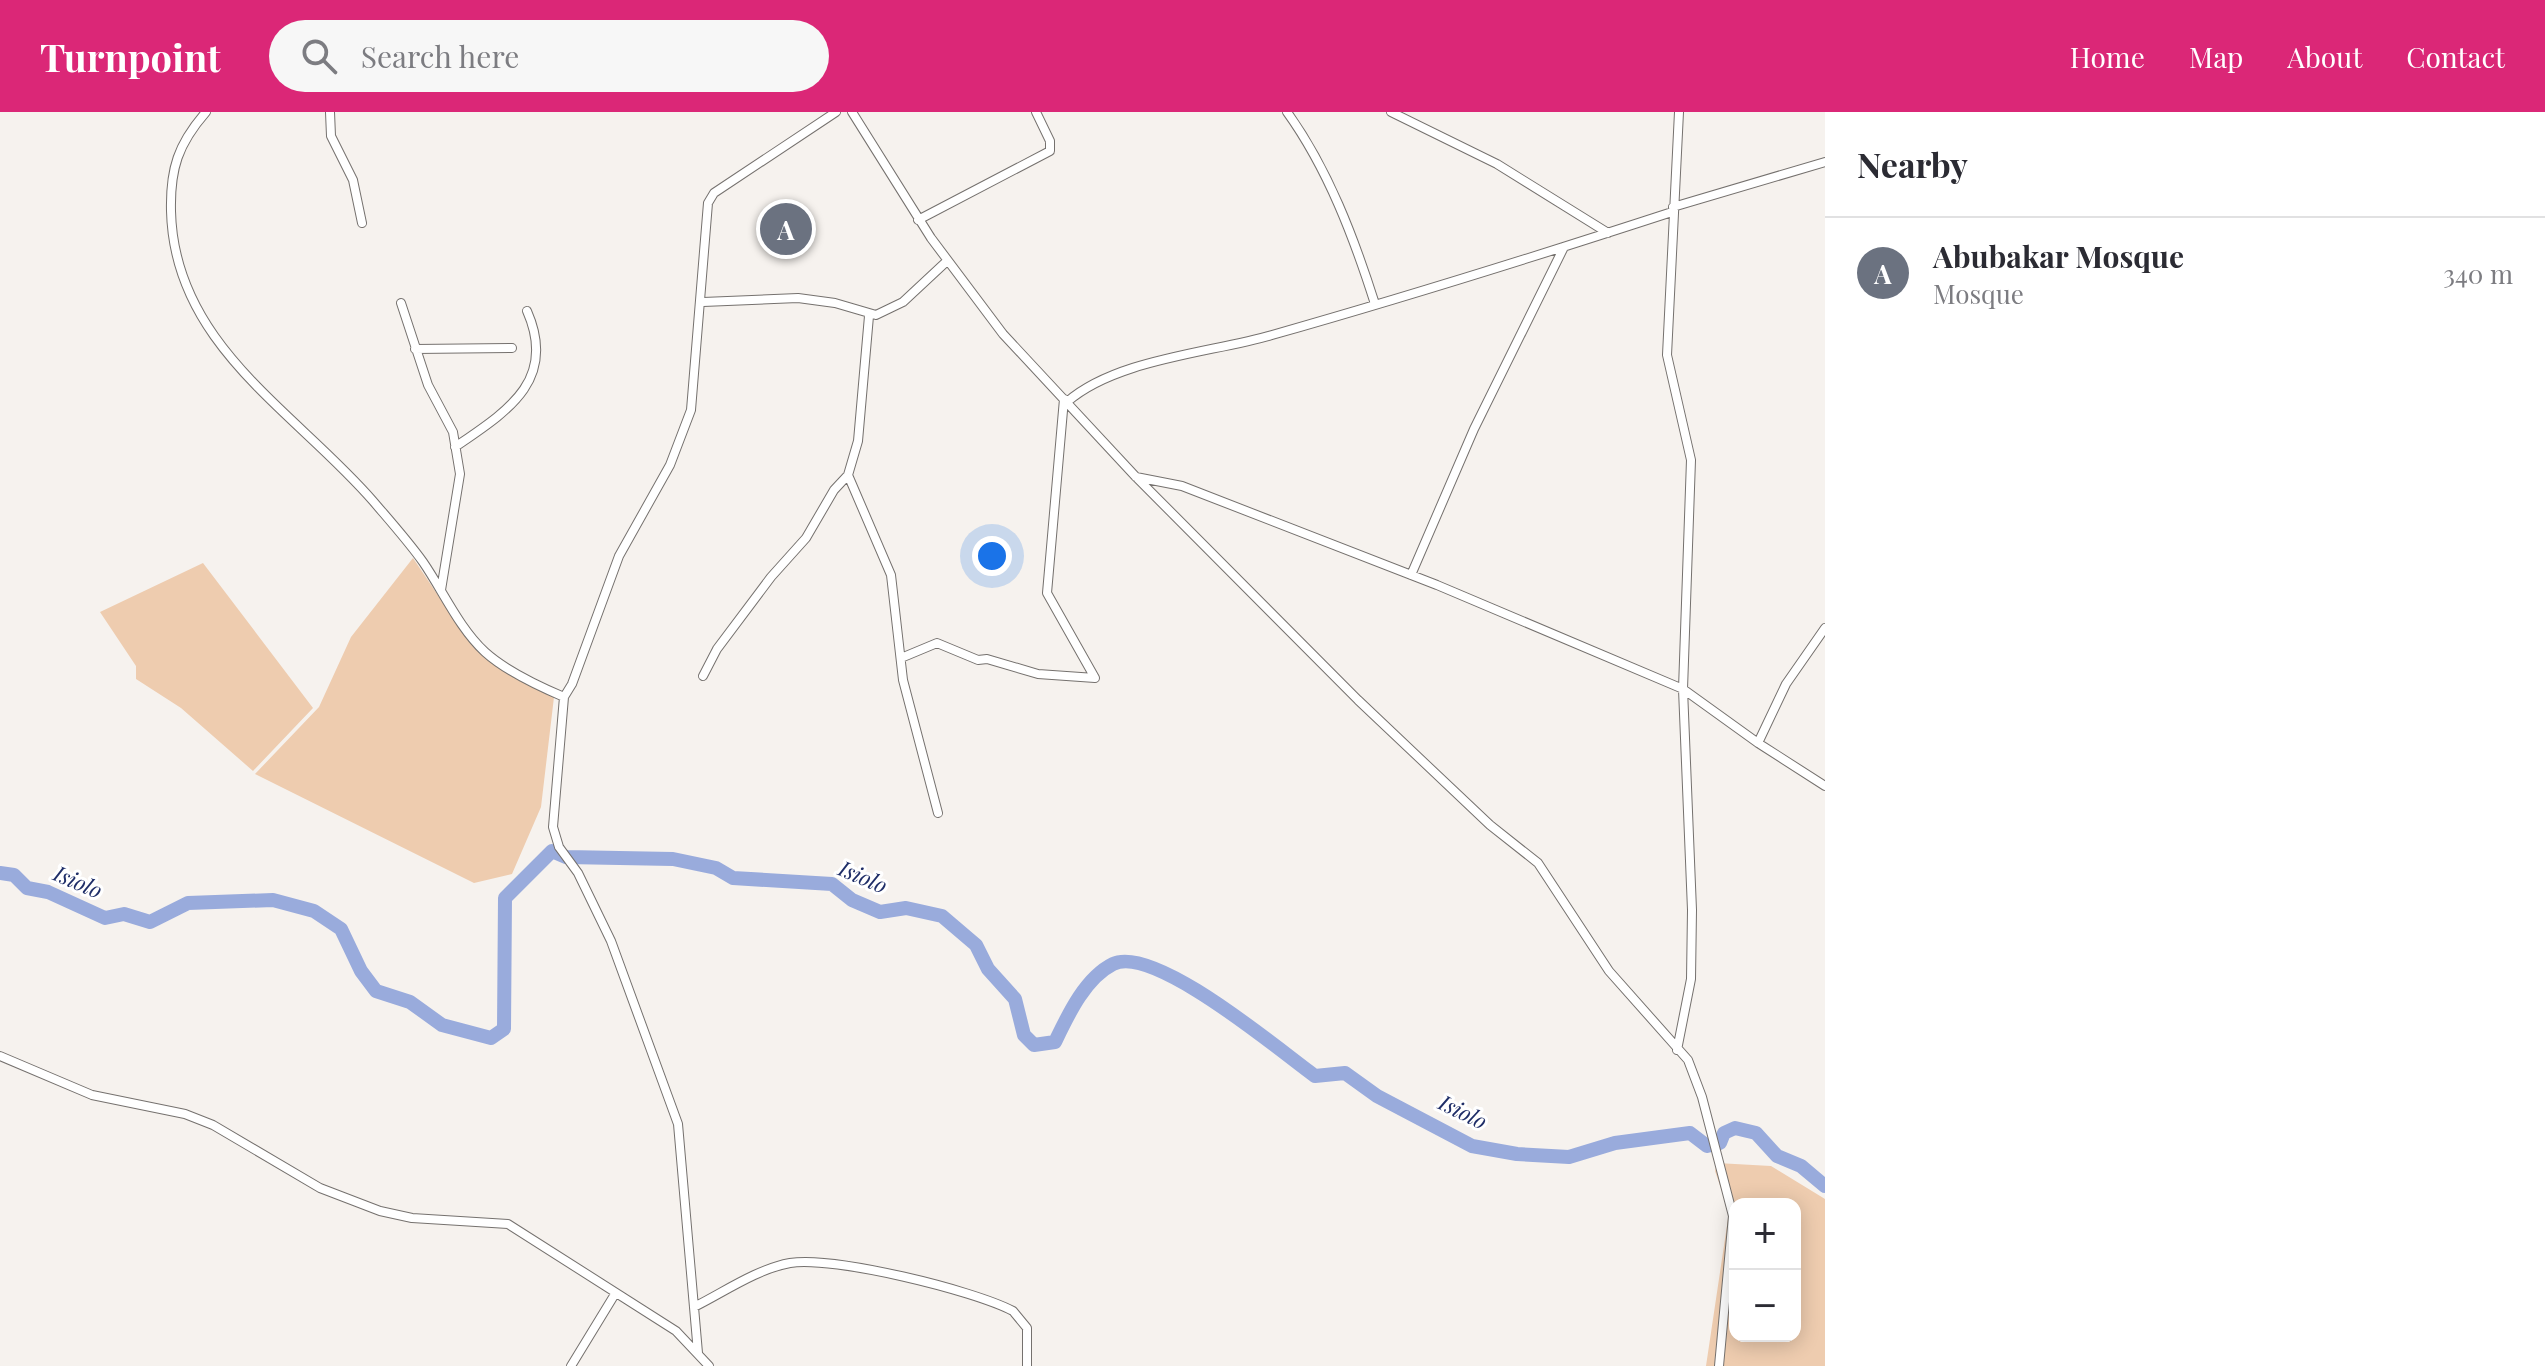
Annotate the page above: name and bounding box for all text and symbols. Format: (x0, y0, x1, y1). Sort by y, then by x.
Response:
search box (269, 20, 829, 92)
text: Turnpoint (40, 31, 221, 82)
icon: search (297, 34, 341, 78)
text: Search here (361, 36, 519, 76)
text: Home (2070, 38, 2145, 75)
text: Map (2189, 38, 2243, 75)
text: About (2287, 38, 2362, 75)
text: Contact (2406, 38, 2505, 75)
text: Nearby (1857, 141, 1968, 187)
pin: A (760, 199, 812, 259)
text: Abubakar Mosque (1933, 236, 2184, 276)
text: A (1874, 256, 1892, 291)
text: 340 m (2443, 256, 2513, 291)
text: Mosque (1933, 276, 2024, 311)
your location (972, 536, 1012, 576)
water label: Isiolo (834, 852, 892, 900)
water label: Isiolo (49, 857, 107, 905)
water label: Isiolo (1434, 1086, 1492, 1136)
map controls (1729, 1198, 1801, 1342)
button: + (1729, 1198, 1801, 1270)
button: − (1729, 1270, 1801, 1342)

